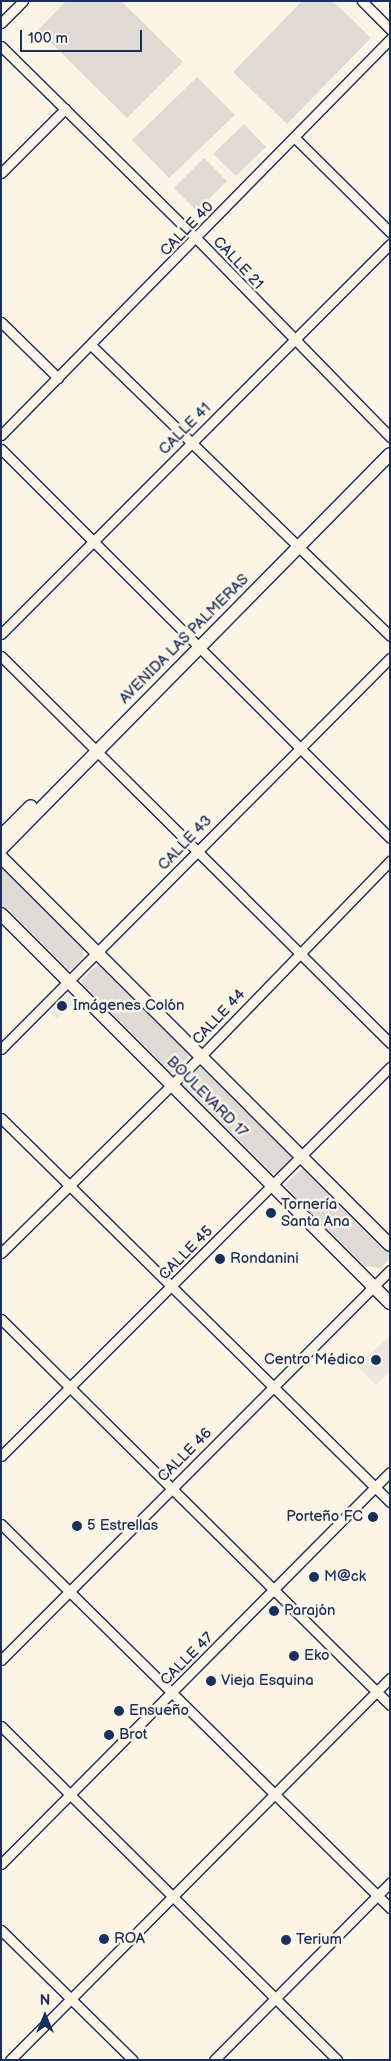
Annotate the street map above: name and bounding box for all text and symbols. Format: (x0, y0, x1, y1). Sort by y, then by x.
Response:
scale bar (22, 20, 145, 52)
text: 100 m (28, 29, 68, 48)
street label: CALLE 40 (157, 198, 217, 260)
street label: CALLE 21 (209, 233, 267, 293)
street label: CALLE 41 (155, 399, 215, 459)
street label: AVENIDA LAS PALMERAS (116, 571, 252, 707)
street label: CALLE 43 (154, 812, 216, 874)
street label: CALLE 44 (189, 986, 249, 1048)
place label: Imágenes Colón (73, 997, 184, 1015)
marker: Imágenes Colón (55, 999, 69, 1013)
street label: BOULEVARD 17 (163, 1053, 251, 1141)
place label: Tornería Santa Ana (281, 1195, 350, 1230)
marker: Tornería Santa Ana (265, 1207, 277, 1219)
street label: CALLE 45 (155, 1222, 217, 1284)
place label: Rondanini (230, 1250, 299, 1268)
marker: Rondanini (214, 1253, 226, 1265)
place label: Centro Médico (264, 1351, 365, 1369)
marker: Centro Médico (369, 1353, 383, 1367)
street label: CALLE 46 (154, 1424, 216, 1486)
place label: Porteño FC (286, 1508, 363, 1526)
marker: Porteño FC (367, 1511, 379, 1523)
place label: 5 Estrellas (87, 1517, 158, 1535)
marker: 5 Estrellas (71, 1520, 83, 1532)
place label: M@ck (324, 1568, 366, 1586)
marker: M@ck (308, 1571, 320, 1583)
place label: Parajón (284, 1602, 336, 1620)
marker: Parajón (268, 1605, 280, 1617)
street label: CALLE 47 (157, 1629, 217, 1689)
place label: Eko (304, 1647, 329, 1665)
marker: Eko (288, 1650, 300, 1662)
place label: Vieja Esquina (221, 1672, 314, 1690)
marker: Vieja Esquina (205, 1675, 217, 1687)
place label: Ensueño (129, 1702, 189, 1720)
marker: Ensueño (113, 1705, 125, 1717)
place label: Brot (119, 1726, 147, 1744)
marker: Brot (103, 1729, 115, 1741)
place label: ROA (114, 1930, 145, 1948)
place label: Terium (296, 1931, 342, 1949)
marker: ROA (98, 1933, 110, 1945)
marker: Terium (280, 1934, 292, 1946)
north arrow (20, 1991, 70, 2041)
text: N (40, 1992, 50, 2009)

